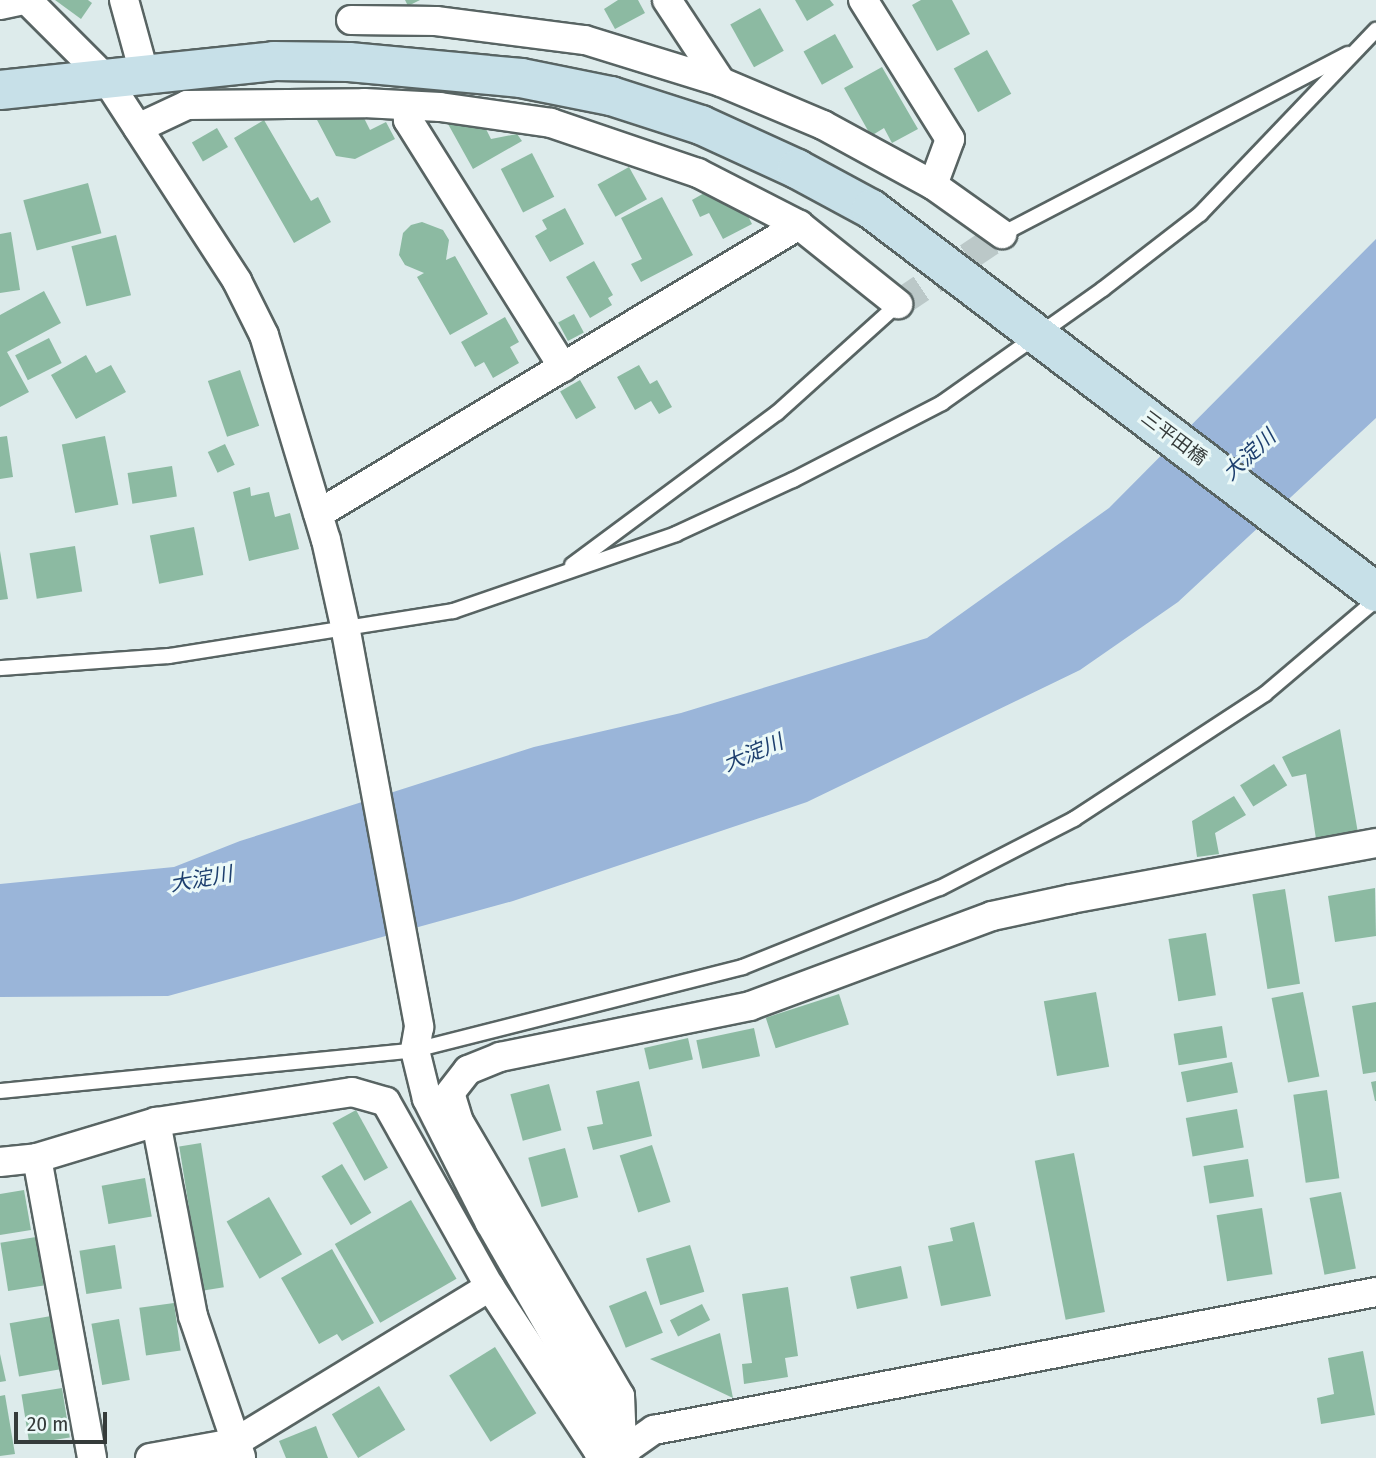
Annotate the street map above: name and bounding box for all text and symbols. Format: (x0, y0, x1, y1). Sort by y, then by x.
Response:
street label: 三平田橋 (1137, 406, 1211, 470)
water label: 大淀川 (1217, 424, 1281, 486)
water label: 大淀川 (719, 729, 787, 777)
water label: 大淀川 (168, 861, 234, 897)
scale bar (18, 1398, 110, 1442)
text: 20 m (27, 1411, 68, 1437)

